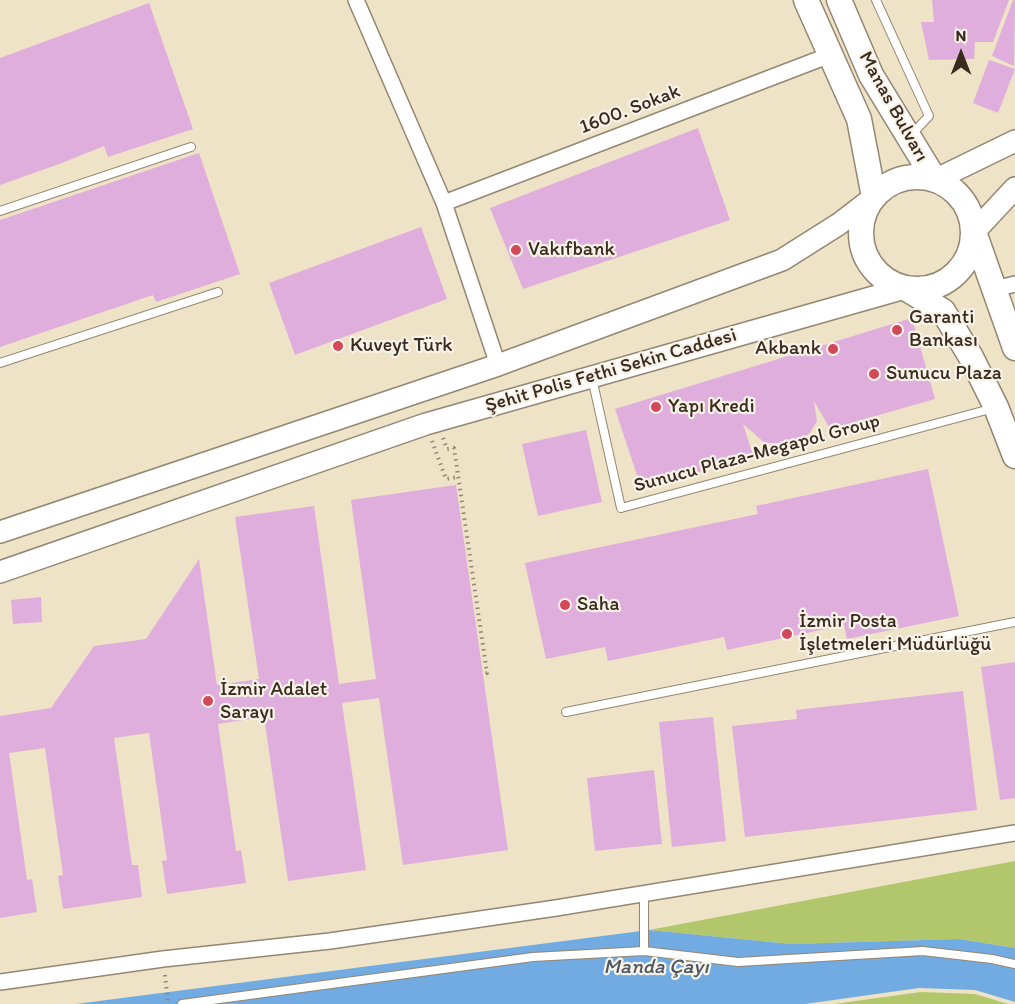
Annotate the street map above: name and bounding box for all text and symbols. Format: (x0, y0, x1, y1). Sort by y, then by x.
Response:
north arrow (931, 24, 991, 84)
text: N (956, 26, 966, 45)
street label: Manas Bulvarı (853, 48, 933, 166)
street label: 1600. Sokak (576, 80, 684, 140)
place label: Vakıfbank (528, 238, 615, 262)
marker: Vakıfbank (509, 243, 523, 257)
place label: Garanti Bankası (909, 306, 978, 353)
marker: Garanti Bankası (890, 323, 904, 337)
street label: Şehit Polis Fethi Sekin Caddesi (483, 324, 739, 418)
place label: Kuveyt Türk (350, 334, 453, 358)
place label: Akbank (755, 337, 821, 361)
marker: Kuveyt Türk (331, 339, 345, 353)
marker: Akbank (826, 342, 840, 356)
place label: Sunucu Plaza (886, 362, 1002, 386)
marker: Sunucu Plaza (867, 367, 881, 381)
place label: Yapı Kredi (668, 395, 754, 419)
marker: Yapı Kredi (649, 400, 663, 414)
street label: Sunucu Plaza-Megapol Group (631, 410, 883, 498)
place label: Saha (577, 593, 619, 617)
marker: Saha (558, 598, 572, 612)
place label: İzmir Posta İşletmeleri Müdürlüğü (799, 610, 991, 657)
marker: İzmir Posta İşletmeleri Müdürlüğü (780, 627, 794, 641)
place label: İzmir Adalet Sarayı (220, 678, 327, 725)
marker: İzmir Adalet Sarayı (201, 694, 215, 708)
water label: Manda Çayı (603, 955, 709, 981)

